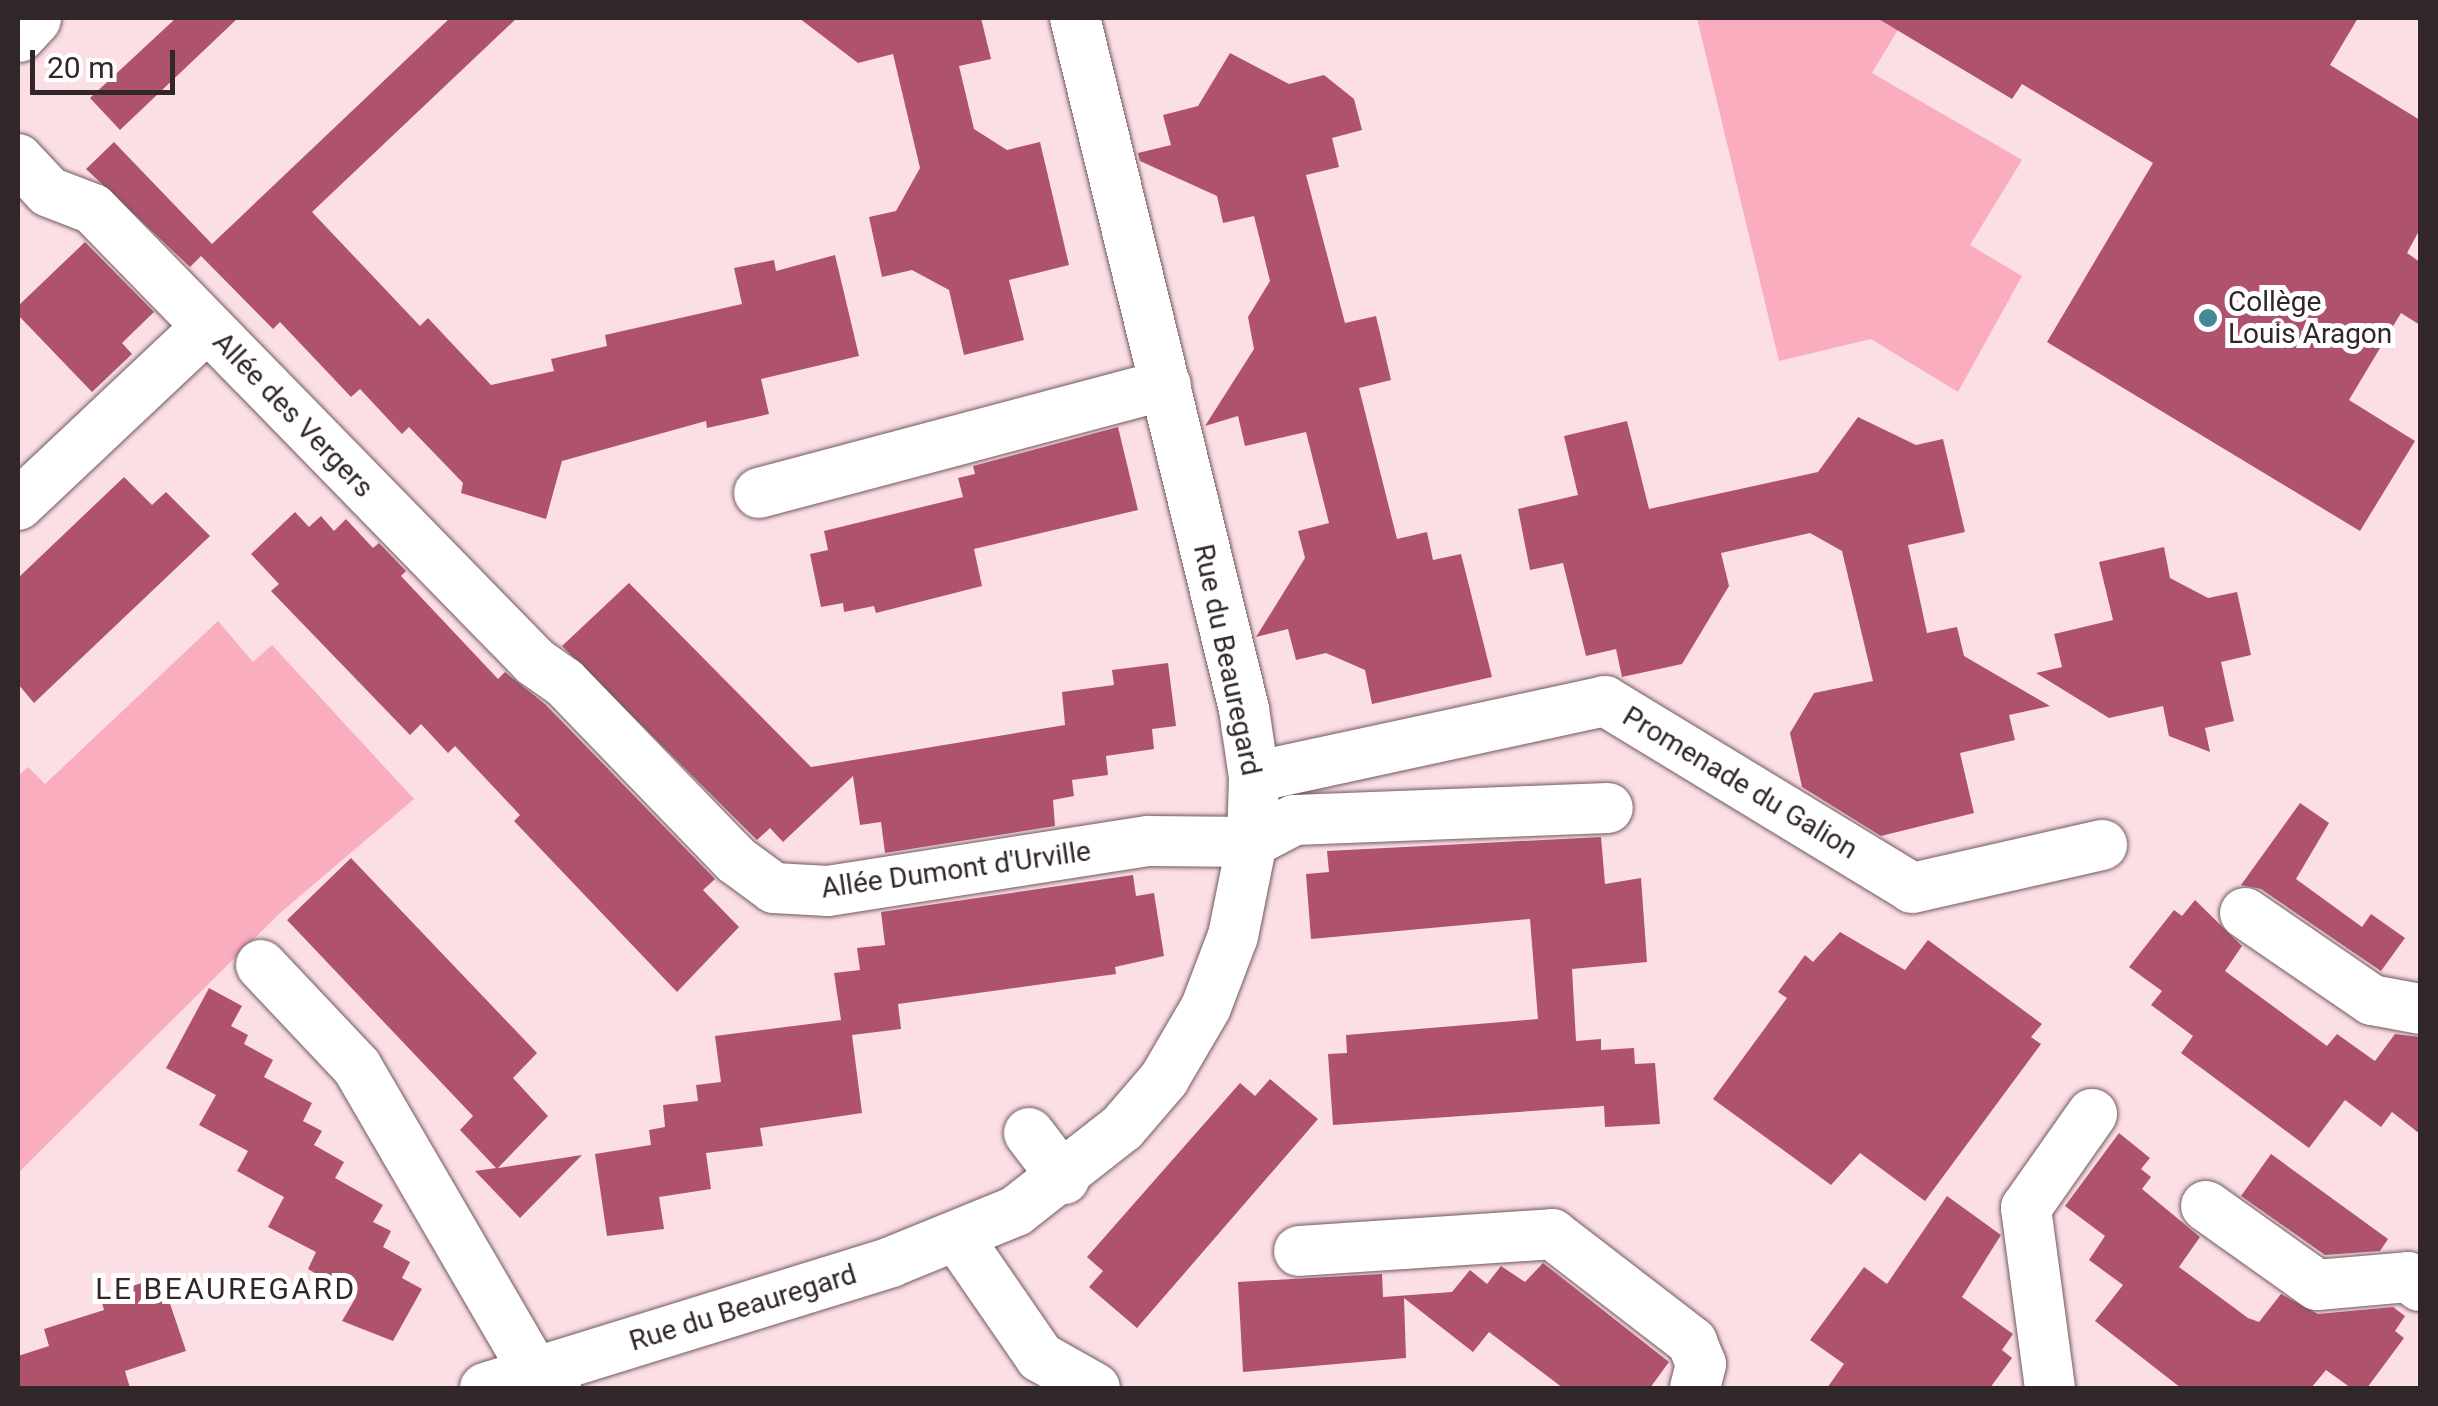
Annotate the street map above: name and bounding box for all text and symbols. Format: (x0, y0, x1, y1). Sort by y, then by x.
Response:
scale bar (35, 30, 180, 92)
text: 20 m (47, 50, 114, 85)
place label: Collège Louis Aragon (2228, 285, 2392, 351)
marker: Collège Louis Aragon (2197, 307, 2219, 329)
street label: Allée des Vergers (206, 326, 380, 504)
street label: Rue du Beauregard (1186, 541, 1268, 779)
street label: Promenade du Galion (1616, 700, 1864, 866)
street label: Allée Dumont d'Urville (819, 834, 1093, 906)
street label: Rue du Beauregard (625, 1257, 861, 1359)
district label: LE BEAUREGARD (95, 1271, 357, 1307)

